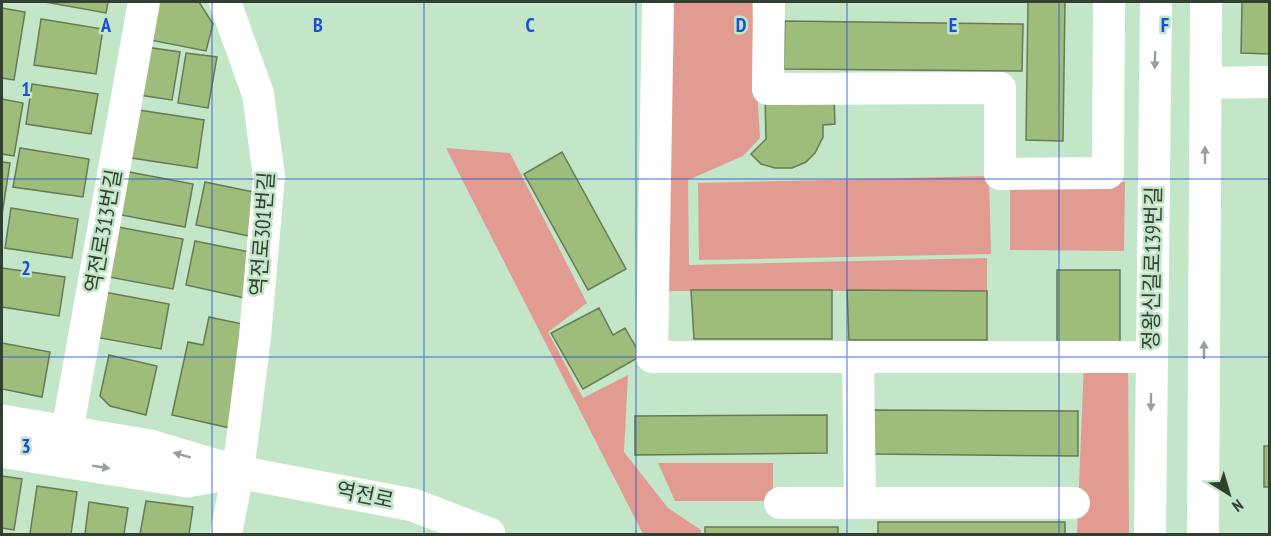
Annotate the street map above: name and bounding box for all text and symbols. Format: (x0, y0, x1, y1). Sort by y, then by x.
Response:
text: A (100, 12, 112, 38)
text: B (313, 12, 323, 38)
text: C (525, 12, 535, 38)
text: D (736, 12, 747, 38)
text: E (949, 12, 957, 38)
text: F (1161, 12, 1169, 38)
one-way arrow (1150, 50, 1160, 69)
text: 1 (21, 76, 31, 102)
one-way arrow (1200, 146, 1210, 165)
street label: 역전로313번길 (79, 167, 127, 295)
street label: 역전로301번길 (244, 171, 280, 297)
street label: 정왕신길로139번길 (1137, 186, 1167, 350)
text: 2 (21, 255, 31, 281)
one-way arrow (1199, 341, 1209, 360)
one-way arrow (1146, 392, 1156, 411)
text: 3 (21, 433, 31, 459)
one-way arrow (173, 450, 191, 459)
one-way arrow (91, 462, 110, 471)
north arrow (1199, 464, 1259, 524)
street label: 역전로 (334, 476, 396, 514)
text: N (1229, 495, 1247, 517)

